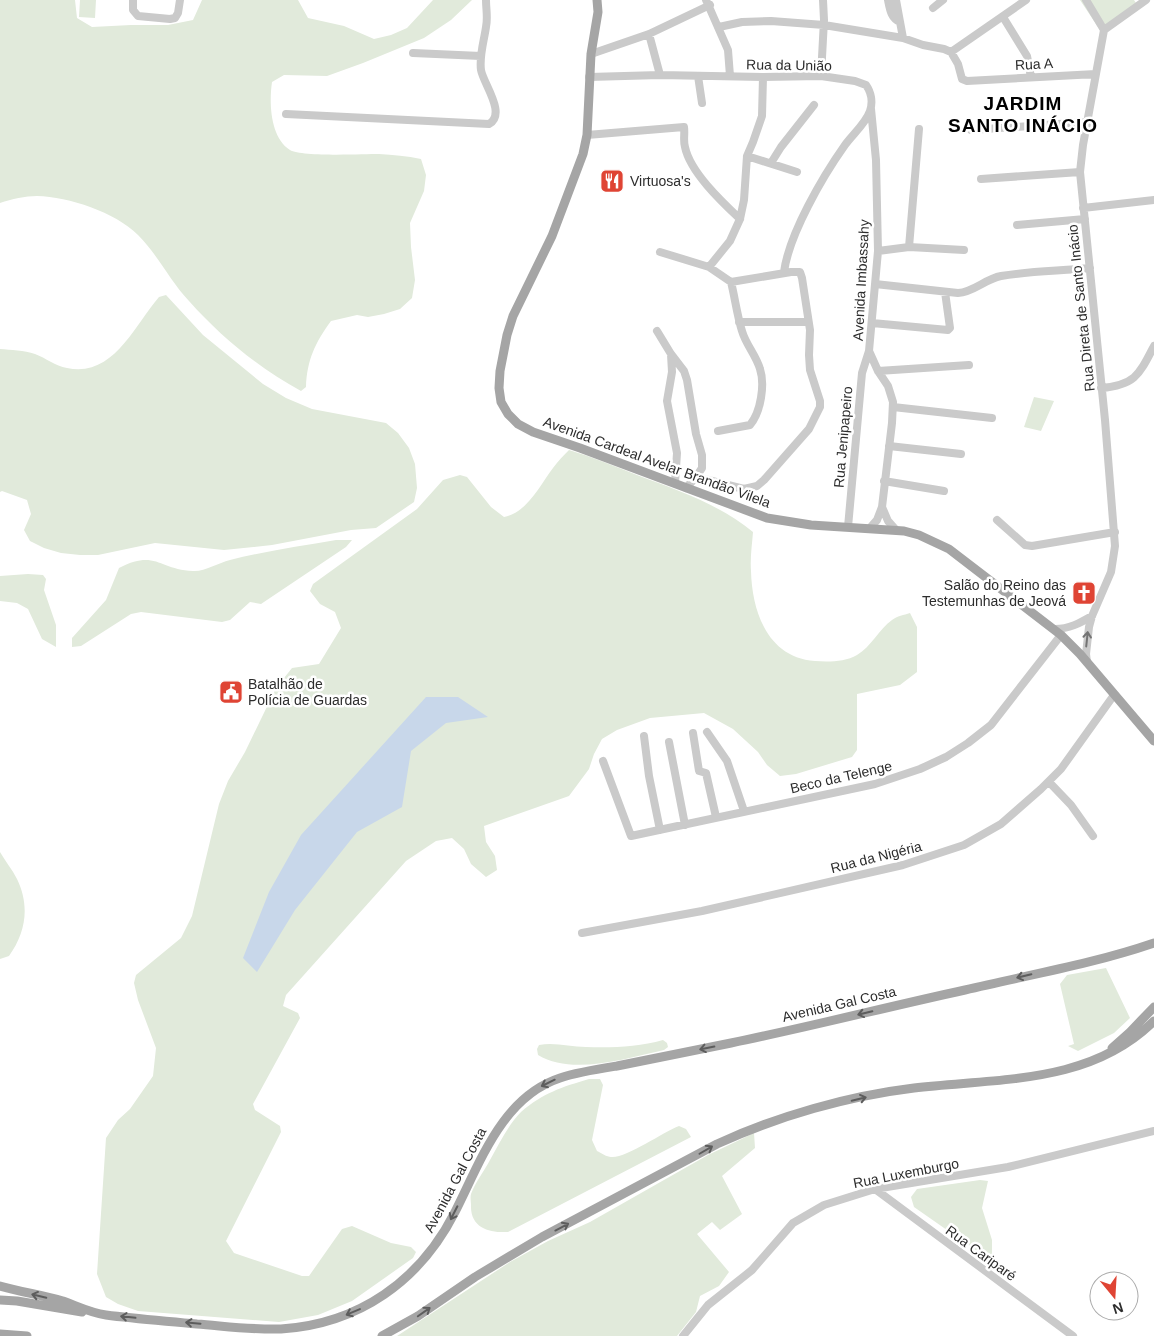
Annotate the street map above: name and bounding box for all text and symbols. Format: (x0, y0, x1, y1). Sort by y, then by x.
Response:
street label: Rua A (1015, 55, 1054, 73)
street label: Rua da União (746, 56, 832, 74)
district label: JARDIM SANTO INÁCIO (948, 93, 1098, 136)
restaurant icon: Virtuosa's (599, 168, 625, 194)
place label: Virtuosa's (630, 173, 691, 189)
street label: Avenida Imbassahy (850, 219, 872, 341)
street label: Rua Direta de Santo Inácio (1064, 223, 1098, 392)
street label: Rua Jenipapeiro (831, 385, 855, 488)
street label: Avenida Cardeal Avelar Brandão Vilela (541, 413, 773, 511)
place label: Salão do Reino das Testemunhas de Jeová (922, 577, 1066, 609)
church icon: Salão do Reino das Testemunhas de Jeová (1071, 580, 1097, 606)
one-way arrow (1082, 631, 1092, 647)
place label: Batalhão de Polícia de Guardas (248, 676, 367, 708)
public building icon: Batalhão de Polícia de Guardas (218, 679, 244, 705)
street label: Beco da Telenge (789, 757, 894, 796)
street label: Rua da Nigéria (829, 838, 923, 876)
one-way arrow (1016, 972, 1032, 981)
street label: Avenida Gal Costa (780, 983, 898, 1025)
one-way arrow (858, 1009, 874, 1018)
one-way arrow (699, 1043, 715, 1053)
one-way arrow (541, 1079, 556, 1088)
one-way arrow (850, 1093, 866, 1103)
street label: Avenida Gal Costa (421, 1125, 490, 1235)
one-way arrow (698, 1145, 712, 1155)
street label: Rua Luxemburgo (852, 1155, 960, 1191)
one-way arrow (449, 1205, 458, 1220)
one-way arrow (554, 1222, 569, 1231)
street label: Rua Cariparé (943, 1222, 1020, 1284)
north arrow (1089, 1271, 1139, 1321)
one-way arrow (31, 1291, 47, 1300)
text: N (1111, 1299, 1125, 1318)
one-way arrow (346, 1307, 361, 1317)
one-way arrow (417, 1307, 431, 1317)
one-way arrow (121, 1312, 137, 1322)
one-way arrow (186, 1319, 202, 1328)

